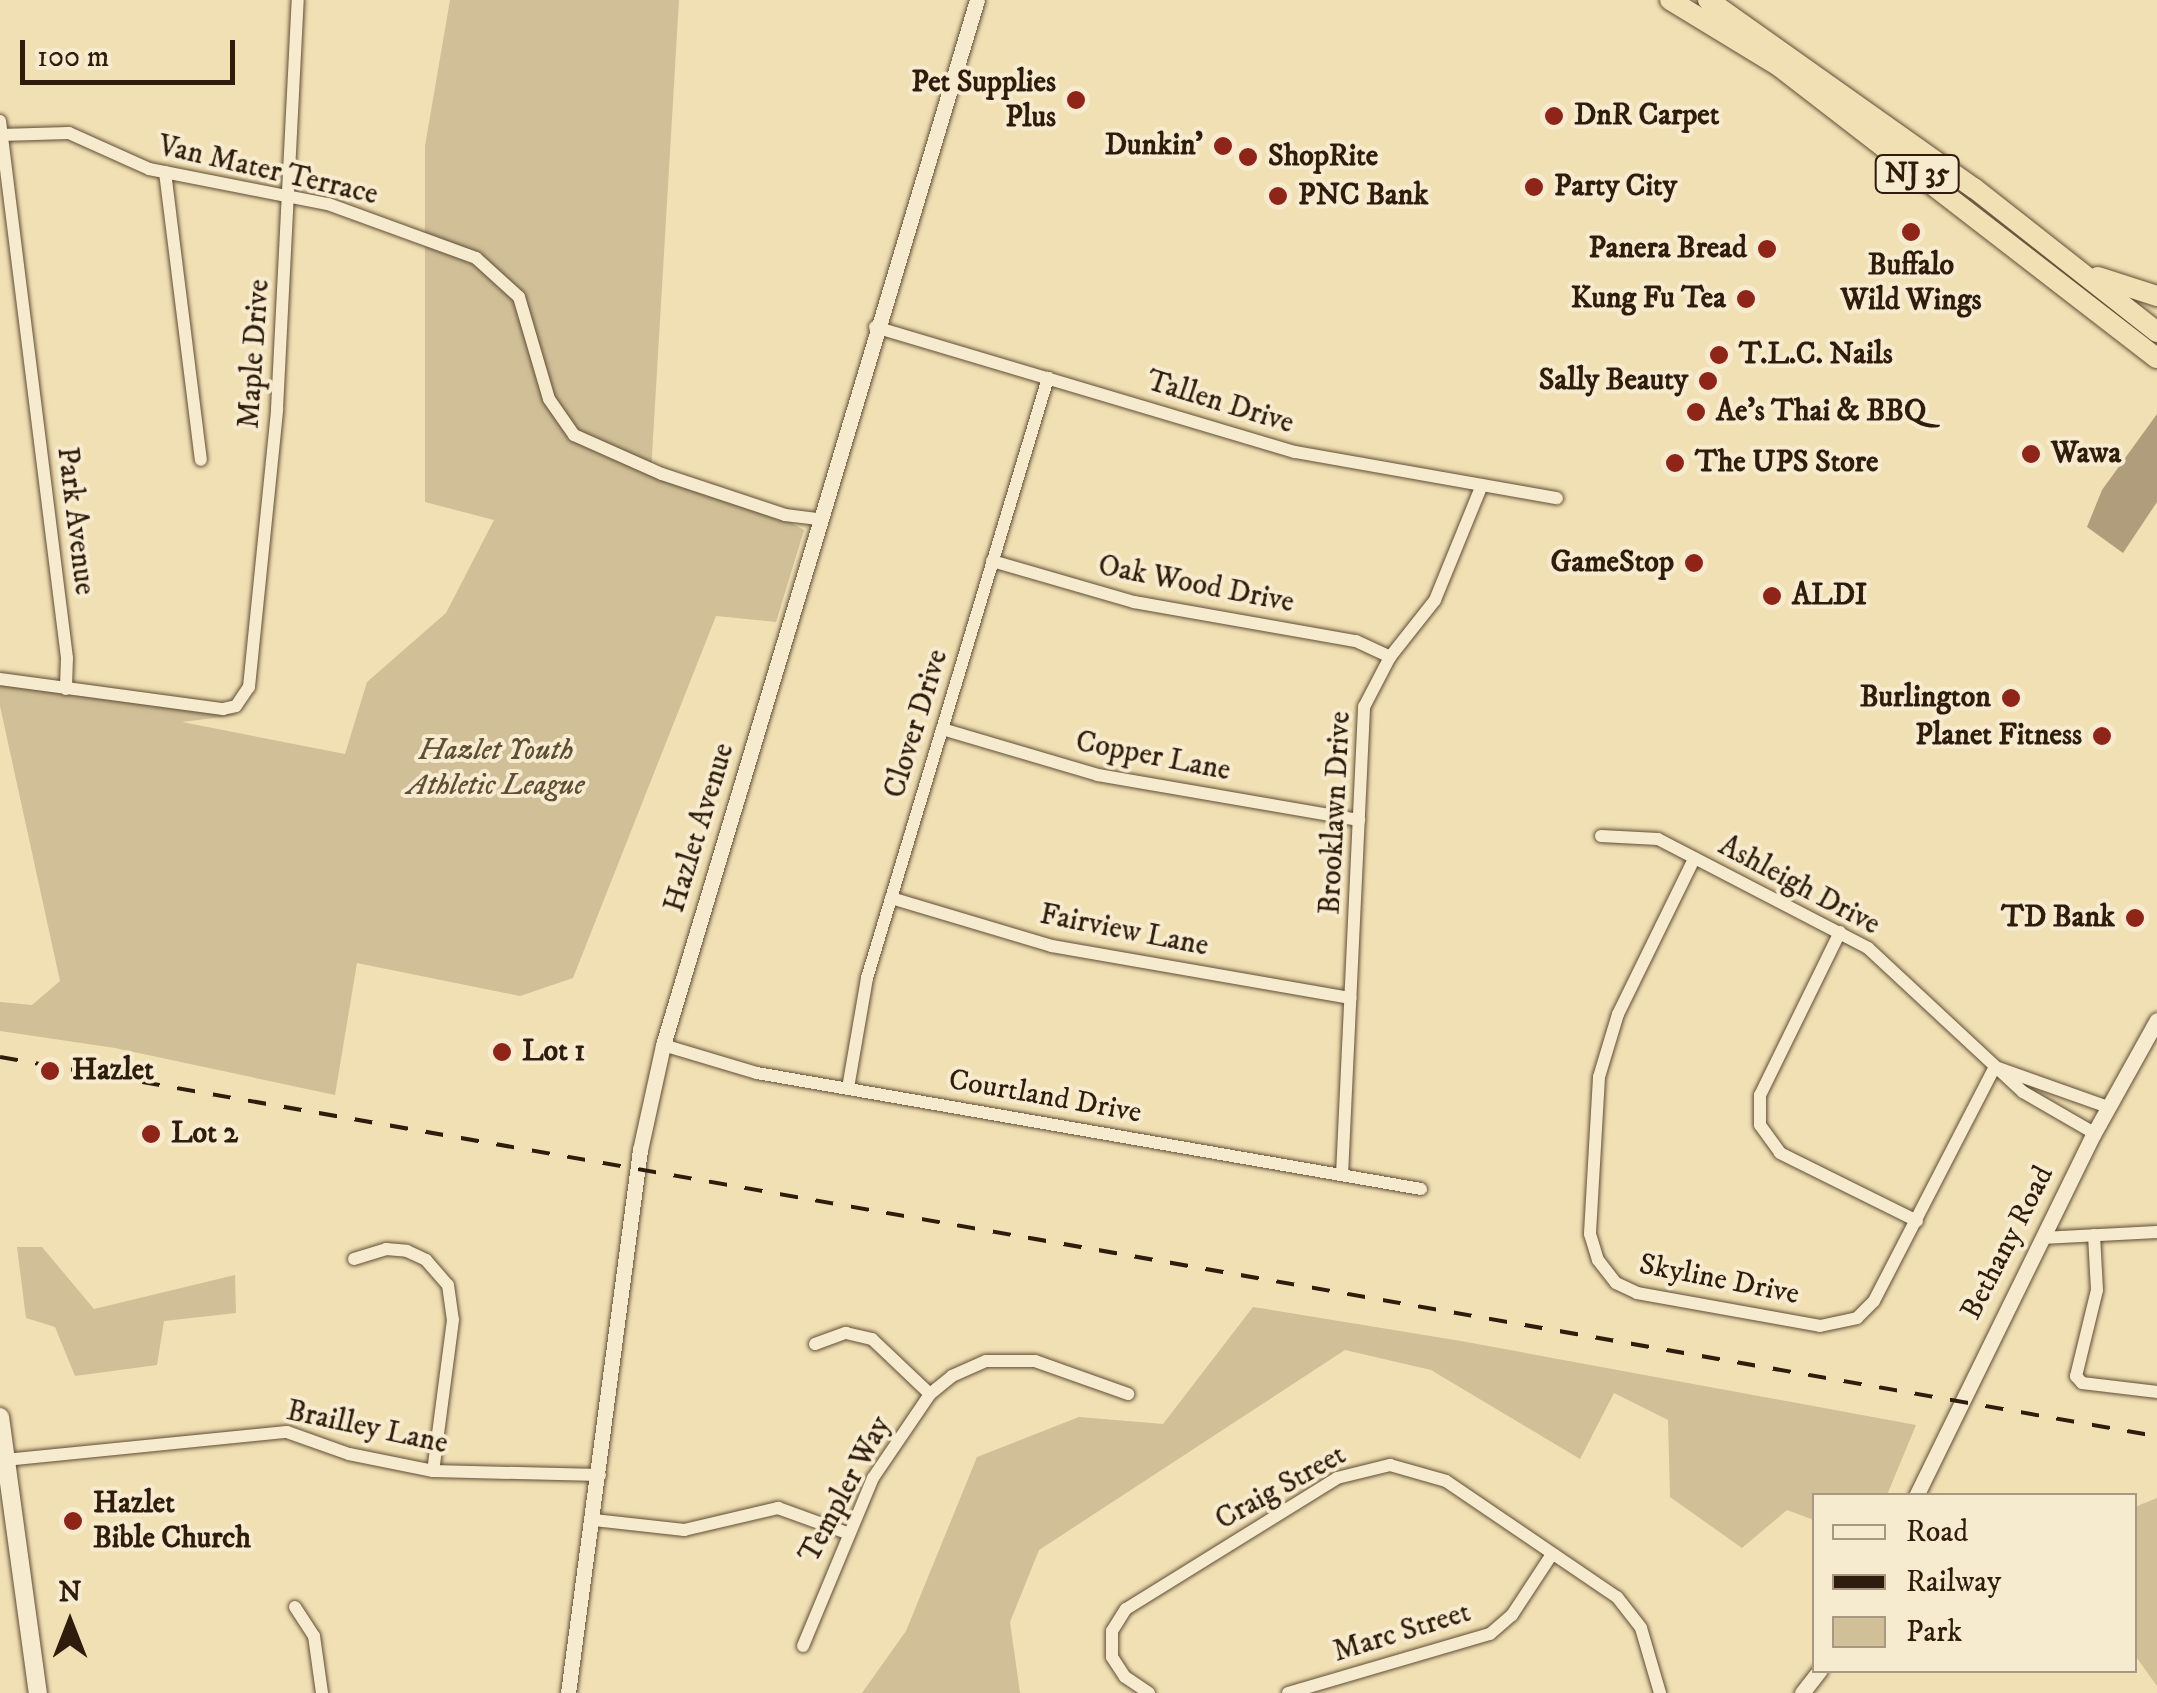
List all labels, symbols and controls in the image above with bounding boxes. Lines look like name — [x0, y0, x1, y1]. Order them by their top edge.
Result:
scale bar — [25, 20, 240, 82]
text: 100 m — [37, 39, 109, 76]
place label: Pet Supplies Plus — [911, 65, 1056, 136]
marker: Pet Supplies Plus — [1065, 89, 1087, 111]
place label: DnR Carpet — [1574, 98, 1719, 134]
marker: DnR Carpet — [1543, 105, 1565, 127]
street label: Van Mater Terrace — [155, 128, 381, 214]
place label: Dunkin' — [1105, 128, 1203, 164]
marker: Dunkin' — [1212, 135, 1234, 157]
place label: ShopRite — [1268, 139, 1378, 175]
marker: ShopRite — [1237, 146, 1259, 168]
road number: NJ 35 — [1874, 151, 1960, 197]
place label: Party City — [1554, 169, 1677, 205]
marker: Party City — [1523, 176, 1545, 198]
place label: PNC Bank — [1298, 178, 1428, 214]
marker: PNC Bank — [1267, 185, 1289, 207]
marker: Buffalo Wild Wings — [1900, 221, 1922, 243]
place label: Panera Bread — [1588, 231, 1747, 267]
marker: Panera Bread — [1756, 238, 1778, 260]
place label: Buffalo Wild Wings — [1840, 248, 1982, 318]
street label: Maple Drive — [232, 278, 278, 430]
place label: Kung Fu Tea — [1571, 281, 1726, 317]
marker: Kung Fu Tea — [1735, 288, 1757, 310]
place label: T.L.C. Nails — [1739, 337, 1893, 373]
marker: T.L.C. Nails — [1708, 344, 1730, 366]
place label: Sally Beauty — [1539, 363, 1688, 399]
street label: Tallen Drive — [1142, 364, 1298, 442]
marker: Sally Beauty — [1697, 370, 1719, 392]
place label: Ae's Thai & BBQ — [1716, 394, 1926, 430]
marker: Ae's Thai & BBQ — [1685, 401, 1707, 423]
place label: Wawa — [2051, 436, 2121, 472]
marker: Wawa — [2020, 443, 2042, 465]
street label: Park Avenue — [48, 445, 102, 597]
place label: The UPS Store — [1695, 445, 1878, 481]
marker: The UPS Store — [1664, 452, 1686, 474]
place label: GameStop — [1550, 545, 1674, 581]
street label: Oak Wood Drive — [1095, 548, 1297, 622]
marker: GameStop — [1683, 552, 1705, 574]
place label: ALDI — [1792, 578, 1867, 614]
marker: ALDI — [1761, 585, 1783, 607]
street label: Clover Drive — [877, 645, 957, 803]
place label: Burlington — [1860, 680, 1991, 716]
marker: Burlington — [2000, 687, 2022, 709]
street label: Brooklawn Drive — [1313, 710, 1359, 916]
place label: Planet Fitness — [1915, 718, 2082, 754]
street label: Copper Lane — [1072, 724, 1234, 790]
marker: Planet Fitness — [2091, 725, 2113, 747]
park label: Hazlet Youth Athletic League — [407, 733, 585, 804]
street label: Hazlet Avenue — [657, 739, 743, 917]
street label: Ashleigh Drive — [1712, 828, 1886, 944]
street label: Fairview Lane — [1037, 897, 1211, 965]
place label: TD Bank — [2001, 900, 2115, 936]
marker: TD Bank — [2124, 907, 2146, 929]
place label: Lot 1 — [522, 1034, 585, 1070]
marker: Lot 1 — [491, 1041, 513, 1063]
place label: Hazlet — [72, 1053, 154, 1089]
marker: Hazlet — [37, 1058, 63, 1084]
street label: Courtland Drive — [946, 1062, 1144, 1132]
place label: Lot 2 — [171, 1116, 238, 1152]
marker: Lot 2 — [140, 1123, 162, 1145]
street label: Bethany Road — [1954, 1160, 2062, 1326]
street label: Skyline Drive — [1636, 1247, 1802, 1313]
street label: Brailley Lane — [283, 1393, 451, 1463]
street label: Templer Way — [792, 1410, 900, 1570]
street label: Craig Street — [1210, 1437, 1352, 1539]
place label: Hazlet Bible Church — [93, 1486, 251, 1556]
legend — [1812, 1493, 2137, 1673]
marker: Hazlet Bible Church — [62, 1510, 84, 1532]
text: Road — [1906, 1514, 1968, 1551]
text: Railway — [1906, 1564, 2001, 1601]
north arrow — [20, 1573, 120, 1673]
text: N — [59, 1575, 81, 1610]
street label: Marc Street — [1329, 1595, 1475, 1671]
text: Park — [1906, 1614, 1962, 1651]

